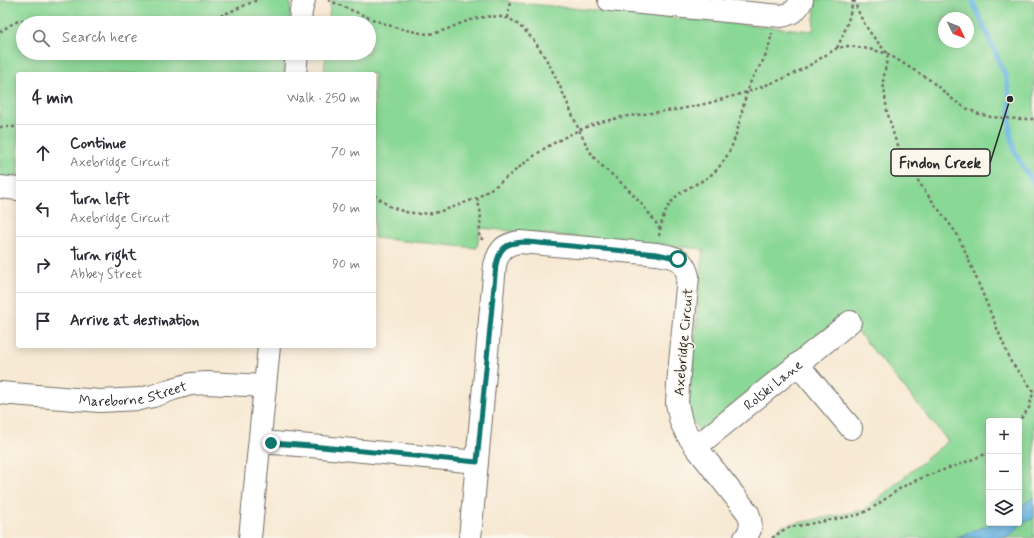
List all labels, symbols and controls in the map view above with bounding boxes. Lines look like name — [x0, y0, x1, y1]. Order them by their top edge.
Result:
north arrow — [938, 12, 974, 48]
search box — [16, 16, 376, 60]
icon: search — [30, 27, 52, 49]
text: Search here — [62, 28, 138, 48]
text: 4 min — [32, 87, 73, 109]
text: Walk · 250 m — [287, 90, 360, 107]
text: Continue — [70, 134, 126, 154]
icon: ahead — [32, 142, 54, 164]
text: 70 m — [331, 144, 360, 161]
callout: Findon Creek — [891, 149, 990, 176]
text: Axebridge Circuit — [70, 154, 170, 171]
text: Findon Creek — [899, 154, 981, 174]
text: Turn left — [70, 190, 130, 210]
icon: left — [32, 198, 54, 220]
text: 90 m — [332, 200, 360, 217]
text: Axebridge Circuit — [70, 210, 170, 227]
text: Turn right — [70, 246, 137, 266]
route start — [669, 250, 687, 268]
icon: right — [32, 254, 54, 276]
text: 90 m — [332, 256, 360, 273]
text: Abbey Street — [70, 266, 142, 283]
street label: Axebridge Circuit — [670, 287, 700, 397]
icon: arrive — [32, 310, 54, 332]
text: Arrive at destination — [70, 311, 199, 331]
street label: Rolski Lane — [740, 356, 807, 415]
street label: Mareborne Street — [78, 377, 189, 411]
map controls — [986, 418, 1022, 526]
button: + — [986, 418, 1022, 454]
route end — [262, 434, 280, 452]
button: − — [986, 454, 1022, 490]
button: layers — [986, 490, 1022, 526]

